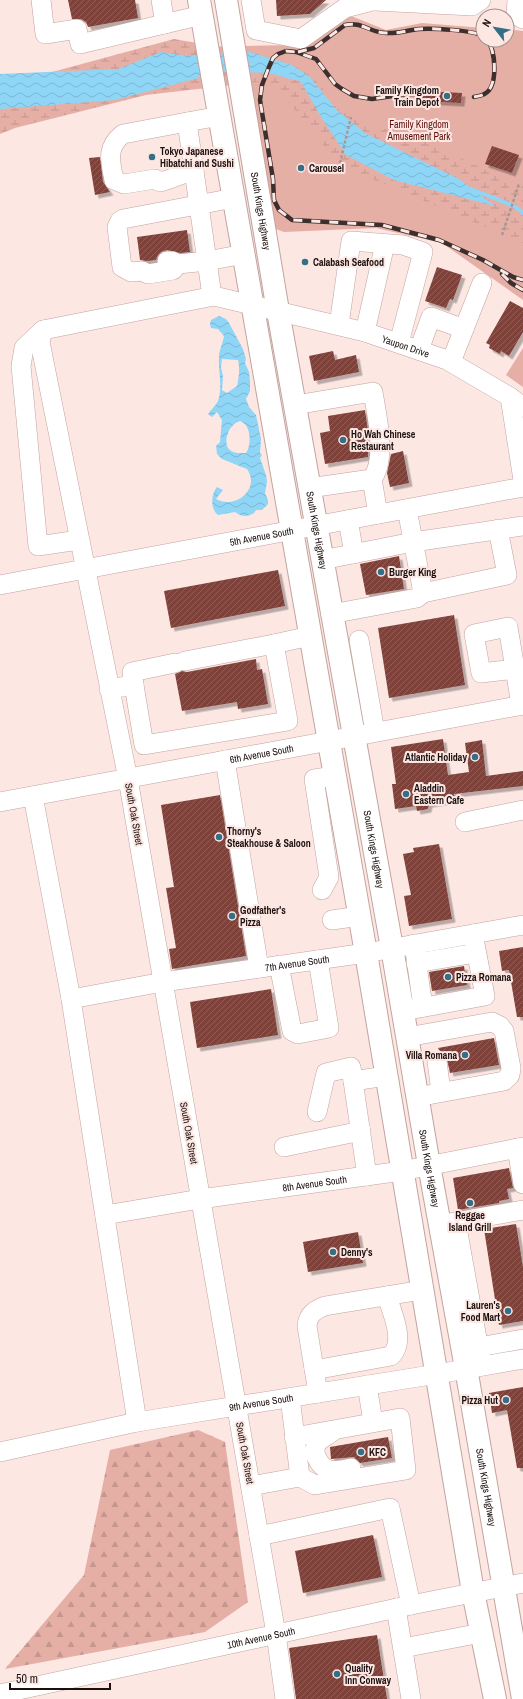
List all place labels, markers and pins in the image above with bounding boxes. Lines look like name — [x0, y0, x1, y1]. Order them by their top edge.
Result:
place label: Family Kingdom Train Depot — [376, 84, 439, 109]
marker: Family Kingdom Train Depot — [442, 91, 452, 101]
place label: Tokyo Japanese Hibatchi and Sushi — [160, 145, 234, 170]
marker: Tokyo Japanese Hibatchi and Sushi — [147, 152, 157, 162]
place label: Carousel — [309, 162, 344, 175]
marker: Carousel — [296, 163, 306, 173]
place label: Calabash Seafood — [313, 256, 384, 269]
marker: Calabash Seafood — [300, 257, 310, 267]
place label: Ho Wah Chinese Restaurant — [351, 428, 416, 453]
marker: Ho Wah Chinese Restaurant — [338, 435, 348, 445]
place label: Burger King — [389, 566, 436, 579]
marker: Burger King — [376, 567, 386, 577]
place label: Atlantic Holiday — [405, 751, 467, 764]
marker: Atlantic Holiday — [470, 752, 480, 762]
place label: Aladdin Eastern Cafe — [414, 782, 465, 807]
marker: Aladdin Eastern Cafe — [401, 789, 411, 799]
place label: Thorny's Steakhouse & Saloon — [227, 825, 311, 850]
marker: Thorny's Steakhouse & Saloon — [214, 832, 224, 842]
place label: Godfather's Pizza — [240, 904, 286, 929]
marker: Godfather's Pizza — [227, 911, 237, 921]
place label: Pizza Romana — [456, 971, 512, 984]
marker: Pizza Romana — [443, 972, 453, 982]
place label: Villa Romana — [406, 1049, 457, 1062]
marker: Villa Romana — [460, 1050, 470, 1060]
marker: Reggae Island Grill — [465, 1198, 475, 1208]
place label: Reggae Island Grill — [449, 1209, 491, 1234]
place label: Denny's — [341, 1246, 373, 1259]
marker: Denny's — [328, 1247, 338, 1257]
place label: Lauren's Food Mart — [461, 1299, 500, 1324]
marker: Lauren's Food Mart — [503, 1306, 513, 1316]
place label: Pizza Hut — [462, 1394, 498, 1407]
marker: Pizza Hut — [501, 1395, 511, 1405]
place label: KFC — [369, 1446, 386, 1459]
marker: KFC — [356, 1447, 366, 1457]
place label: Quality Inn Conway — [345, 1662, 391, 1687]
marker: Quality Inn Conway — [332, 1669, 342, 1679]

